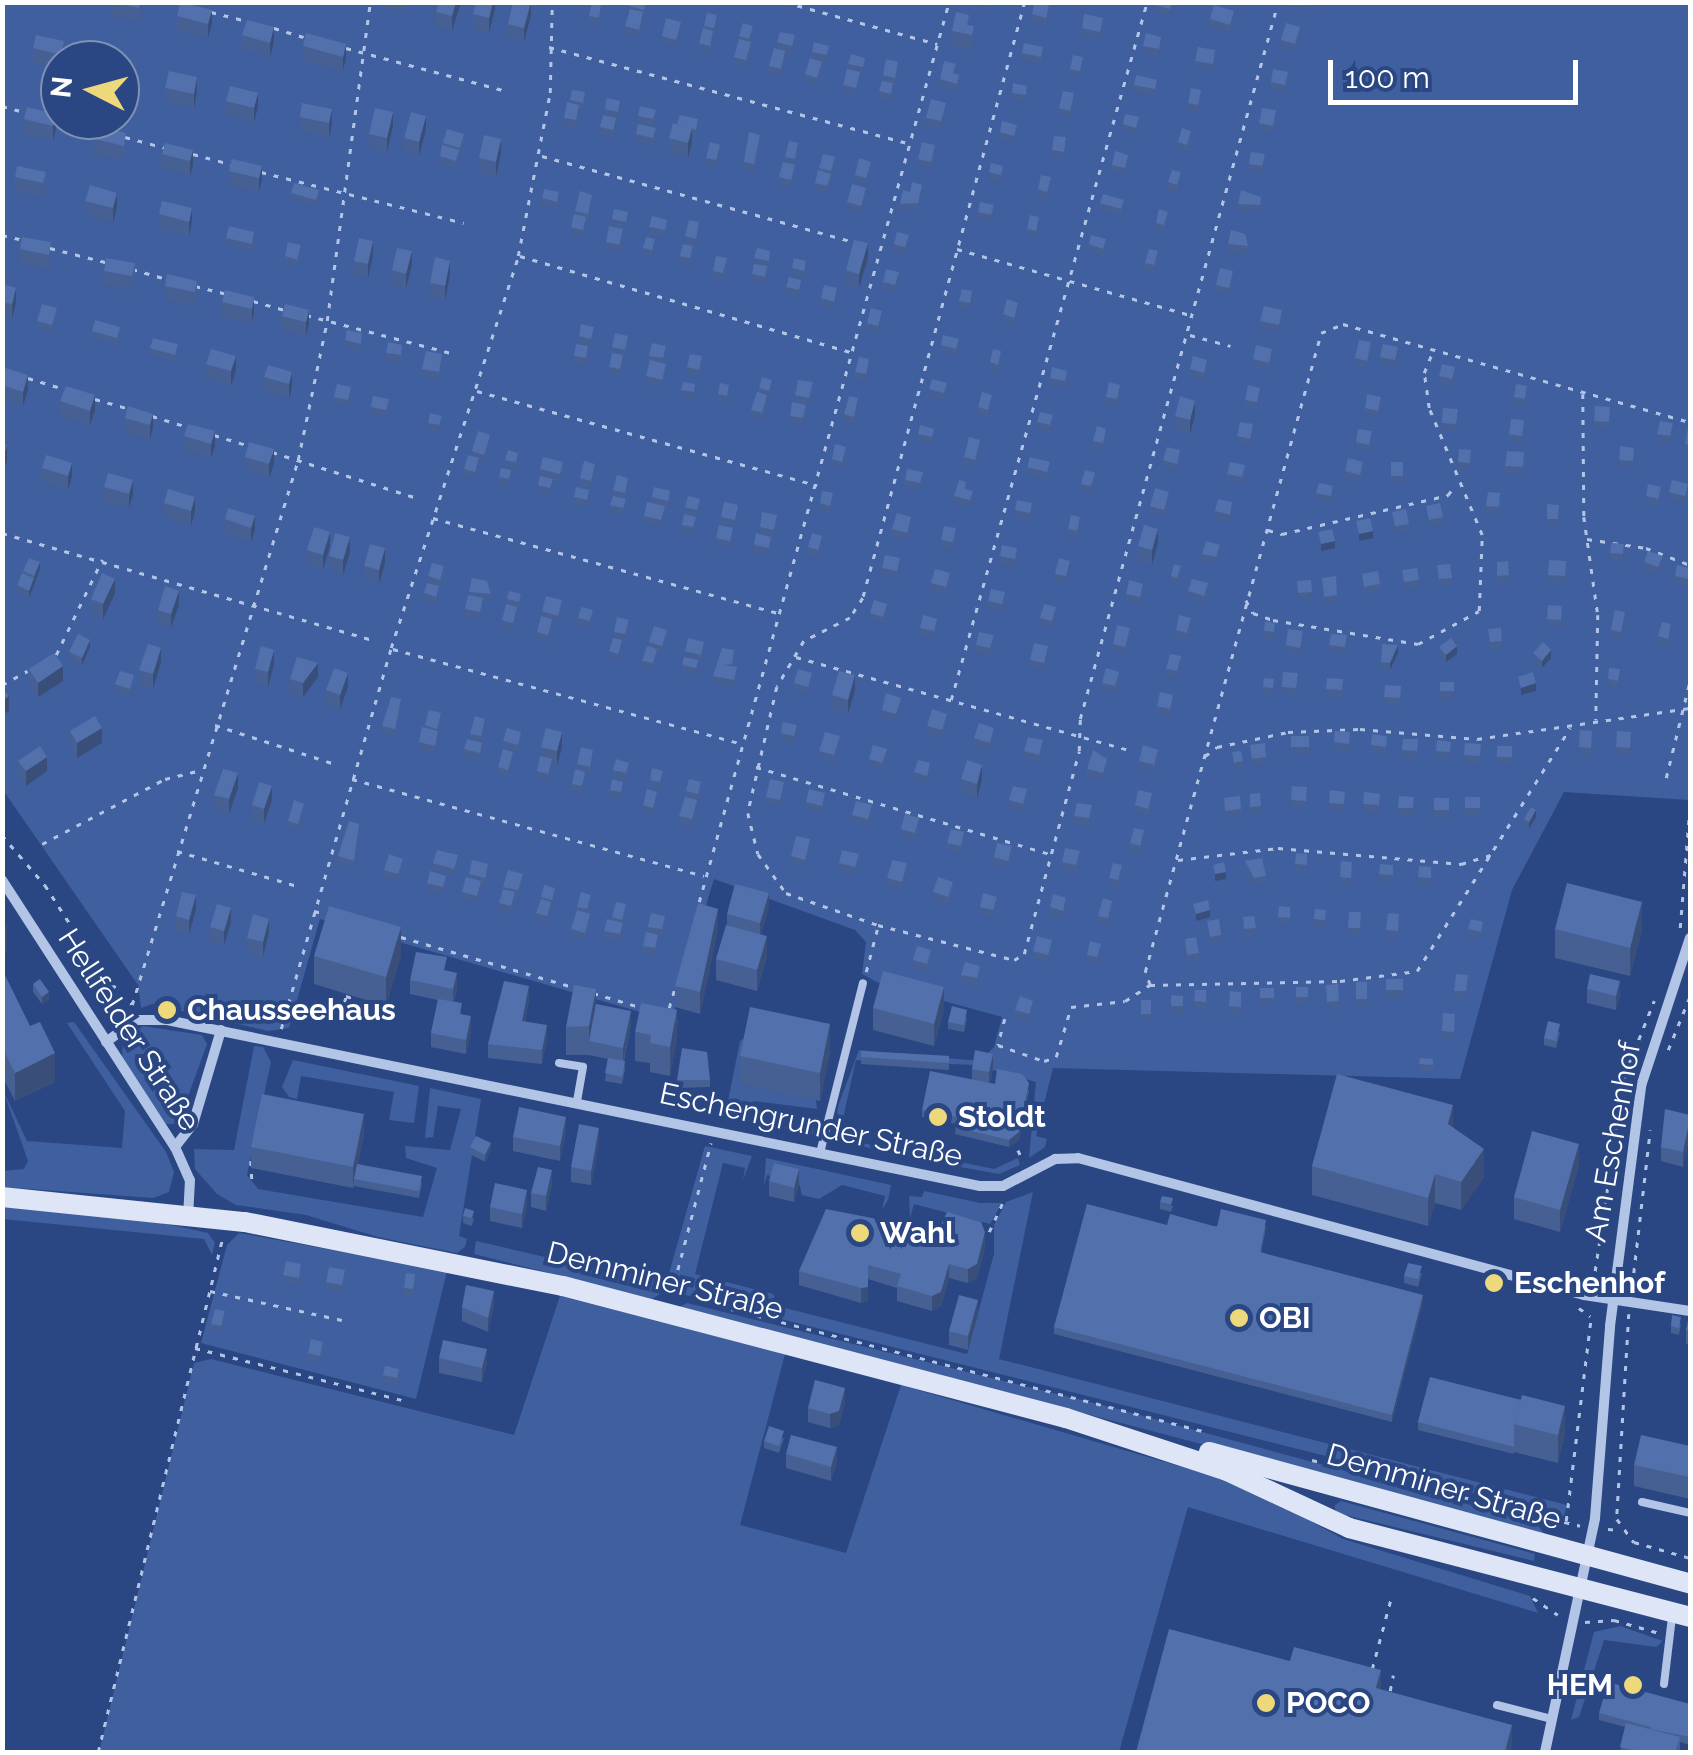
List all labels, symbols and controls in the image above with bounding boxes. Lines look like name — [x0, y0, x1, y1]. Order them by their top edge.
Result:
north arrow — [40, 40, 140, 140]
scale bar — [1333, 40, 1583, 102]
text: 100 m — [1345, 60, 1430, 95]
text: N — [44, 75, 79, 99]
street label: Hellfelder Straße — [50, 922, 208, 1138]
place label: Chausseehaus — [187, 992, 396, 1028]
marker: Chausseehaus — [156, 999, 178, 1021]
street label: Am Eschenhof — [1578, 1039, 1648, 1245]
street label: Eschengrunder Straße — [656, 1075, 966, 1175]
place label: Stoldt — [958, 1099, 1046, 1135]
marker: Stoldt — [927, 1106, 949, 1128]
place label: Wahl — [880, 1215, 955, 1251]
marker: Wahl — [849, 1222, 871, 1244]
street label: Demminer Straße — [543, 1234, 787, 1328]
place label: Eschenhof — [1514, 1265, 1665, 1301]
marker: Eschenhof — [1483, 1272, 1505, 1294]
place label: OBI — [1259, 1300, 1311, 1336]
marker: OBI — [1228, 1307, 1250, 1329]
street label: Demminer Straße — [1322, 1436, 1566, 1538]
place label: HEM — [1547, 1667, 1613, 1703]
marker: HEM — [1622, 1674, 1644, 1696]
place label: POCO — [1286, 1685, 1370, 1721]
marker: POCO — [1255, 1692, 1277, 1714]

